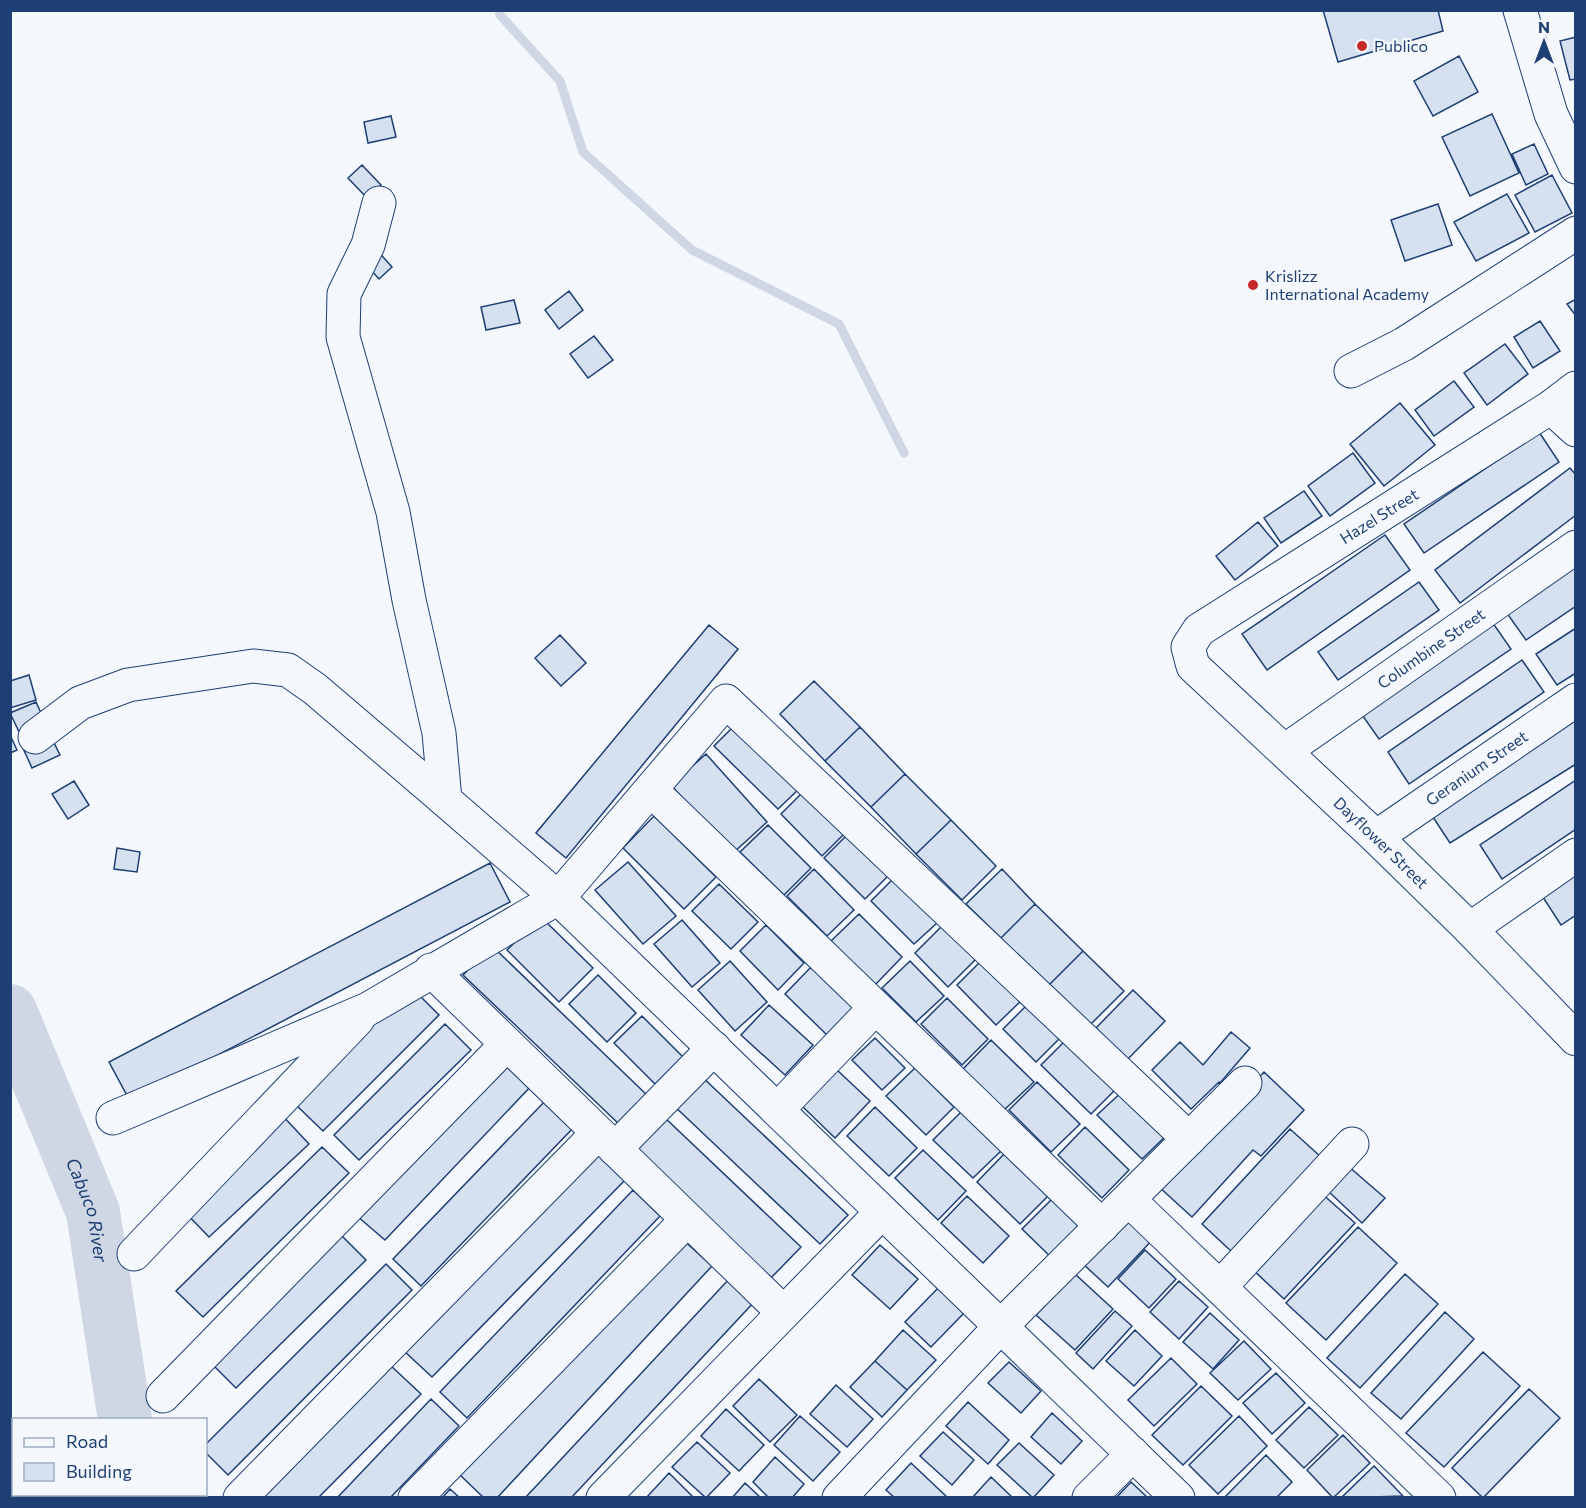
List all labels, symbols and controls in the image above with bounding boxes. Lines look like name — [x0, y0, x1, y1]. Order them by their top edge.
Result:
north arrow — [1514, 12, 1574, 72]
text: N — [1538, 17, 1550, 36]
place label: Publico — [1374, 36, 1428, 55]
marker: Publico — [1355, 39, 1369, 53]
place label: Krislizz International Academy — [1265, 266, 1429, 303]
marker: Krislizz International Academy — [1246, 278, 1260, 292]
street label: Hazel Street — [1336, 484, 1422, 547]
street label: Columbine Street — [1373, 604, 1489, 692]
street label: Geranium Street — [1422, 726, 1531, 809]
street label: Dayflower Street — [1330, 793, 1433, 892]
water label: Cabuco River — [62, 1154, 113, 1264]
legend — [12, 1418, 207, 1496]
text: Road — [66, 1430, 108, 1452]
text: Building — [66, 1460, 132, 1482]

